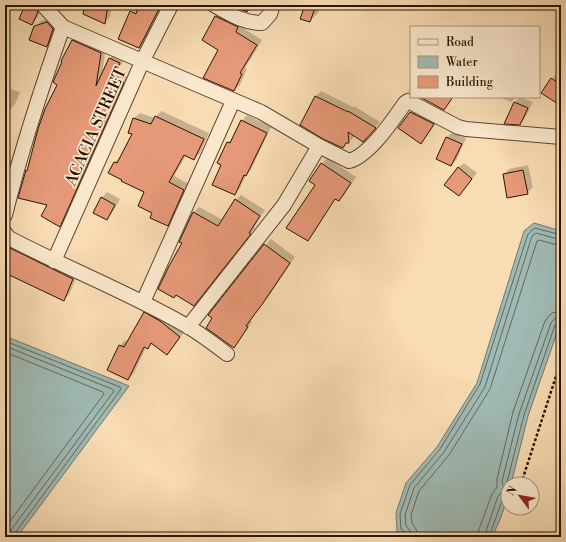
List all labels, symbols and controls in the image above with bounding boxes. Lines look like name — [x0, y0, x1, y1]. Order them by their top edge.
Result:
legend — [410, 26, 540, 98]
text: Road — [446, 35, 474, 50]
text: Water — [445, 55, 478, 70]
street label: ACACIA STREET — [60, 64, 131, 190]
text: Building — [445, 75, 494, 90]
north arrow — [500, 476, 540, 516]
text: N — [504, 484, 521, 499]

